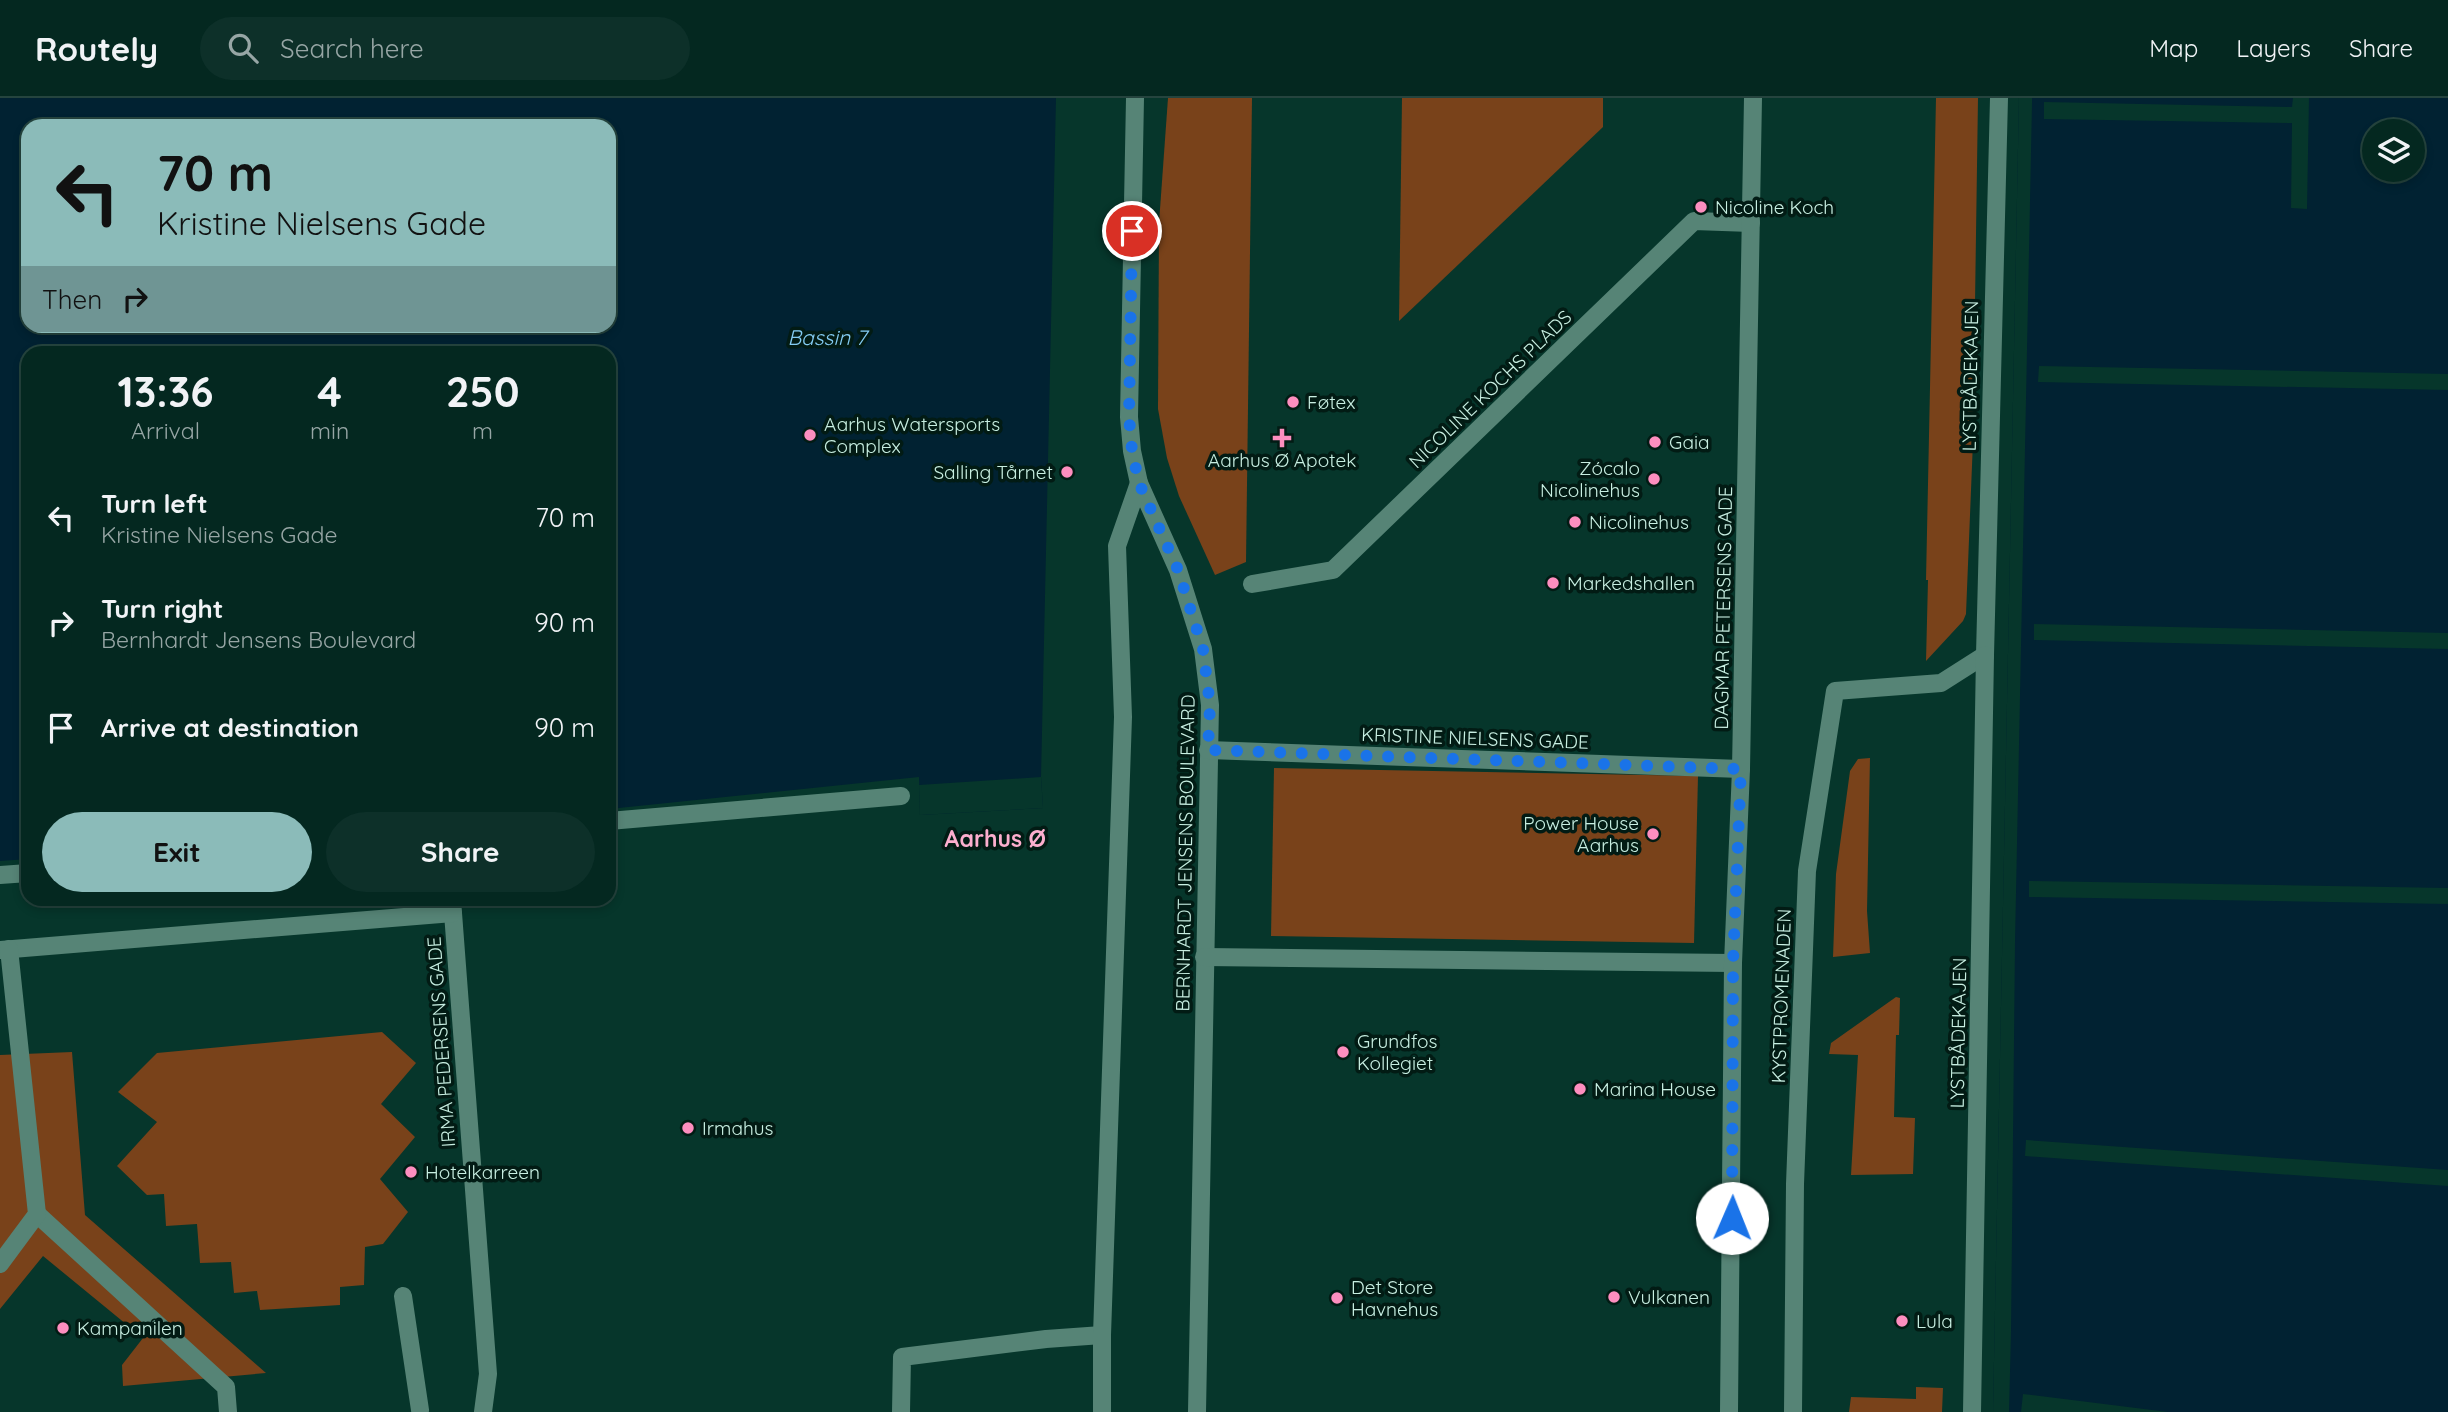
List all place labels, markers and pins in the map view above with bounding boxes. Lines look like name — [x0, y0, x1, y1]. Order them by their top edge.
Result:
place label: Nicoline Koch — [1715, 195, 1834, 219]
marker: Nicoline Koch — [1693, 199, 1709, 215]
pin — [1102, 201, 1162, 261]
place label: Føtex — [1307, 390, 1355, 414]
marker: Føtex — [1285, 394, 1301, 410]
place label: Aarhus Watersports Complex — [824, 412, 1000, 458]
marker: Aarhus Watersports Complex — [802, 427, 818, 443]
marker: Aarhus Ø Apotek — [1274, 430, 1290, 446]
place label: Gaia — [1669, 430, 1710, 454]
marker: Gaia — [1647, 434, 1663, 450]
place label: Aarhus Ø Apotek — [1208, 448, 1356, 472]
place label: Zócalo Nicolinehus — [1540, 456, 1640, 502]
place label: Salling Tårnet — [933, 460, 1053, 484]
marker: Salling Tårnet — [1059, 464, 1075, 480]
marker: Zócalo Nicolinehus — [1646, 471, 1662, 487]
place label: Nicolinehus — [1589, 510, 1689, 534]
marker: Nicolinehus — [1567, 514, 1583, 530]
place label: Markedshallen — [1567, 571, 1695, 595]
marker: Markedshallen — [1545, 575, 1561, 591]
place label: Power House Aarhus — [1523, 811, 1639, 857]
marker: Power House Aarhus — [1645, 826, 1661, 842]
place label: Grundfos Kollegiet — [1357, 1029, 1437, 1075]
marker: Grundfos Kollegiet — [1335, 1044, 1351, 1060]
place label: Marina House — [1594, 1077, 1716, 1101]
marker: Marina House — [1572, 1081, 1588, 1097]
place label: Irmahus — [702, 1116, 774, 1140]
marker: Irmahus — [680, 1120, 696, 1136]
place label: Hotelkarreen — [425, 1160, 540, 1184]
marker: Hotelkarreen — [403, 1164, 419, 1180]
place label: Det Store Havnehus — [1351, 1275, 1438, 1321]
place label: Vulkanen — [1628, 1285, 1710, 1309]
marker: Vulkanen — [1606, 1289, 1622, 1305]
marker: Det Store Havnehus — [1329, 1290, 1345, 1306]
place label: Lula — [1916, 1309, 1953, 1333]
marker: Lula — [1894, 1313, 1910, 1329]
place label: Kampanilen — [77, 1316, 183, 1340]
marker: Kampanilen — [55, 1320, 71, 1336]

